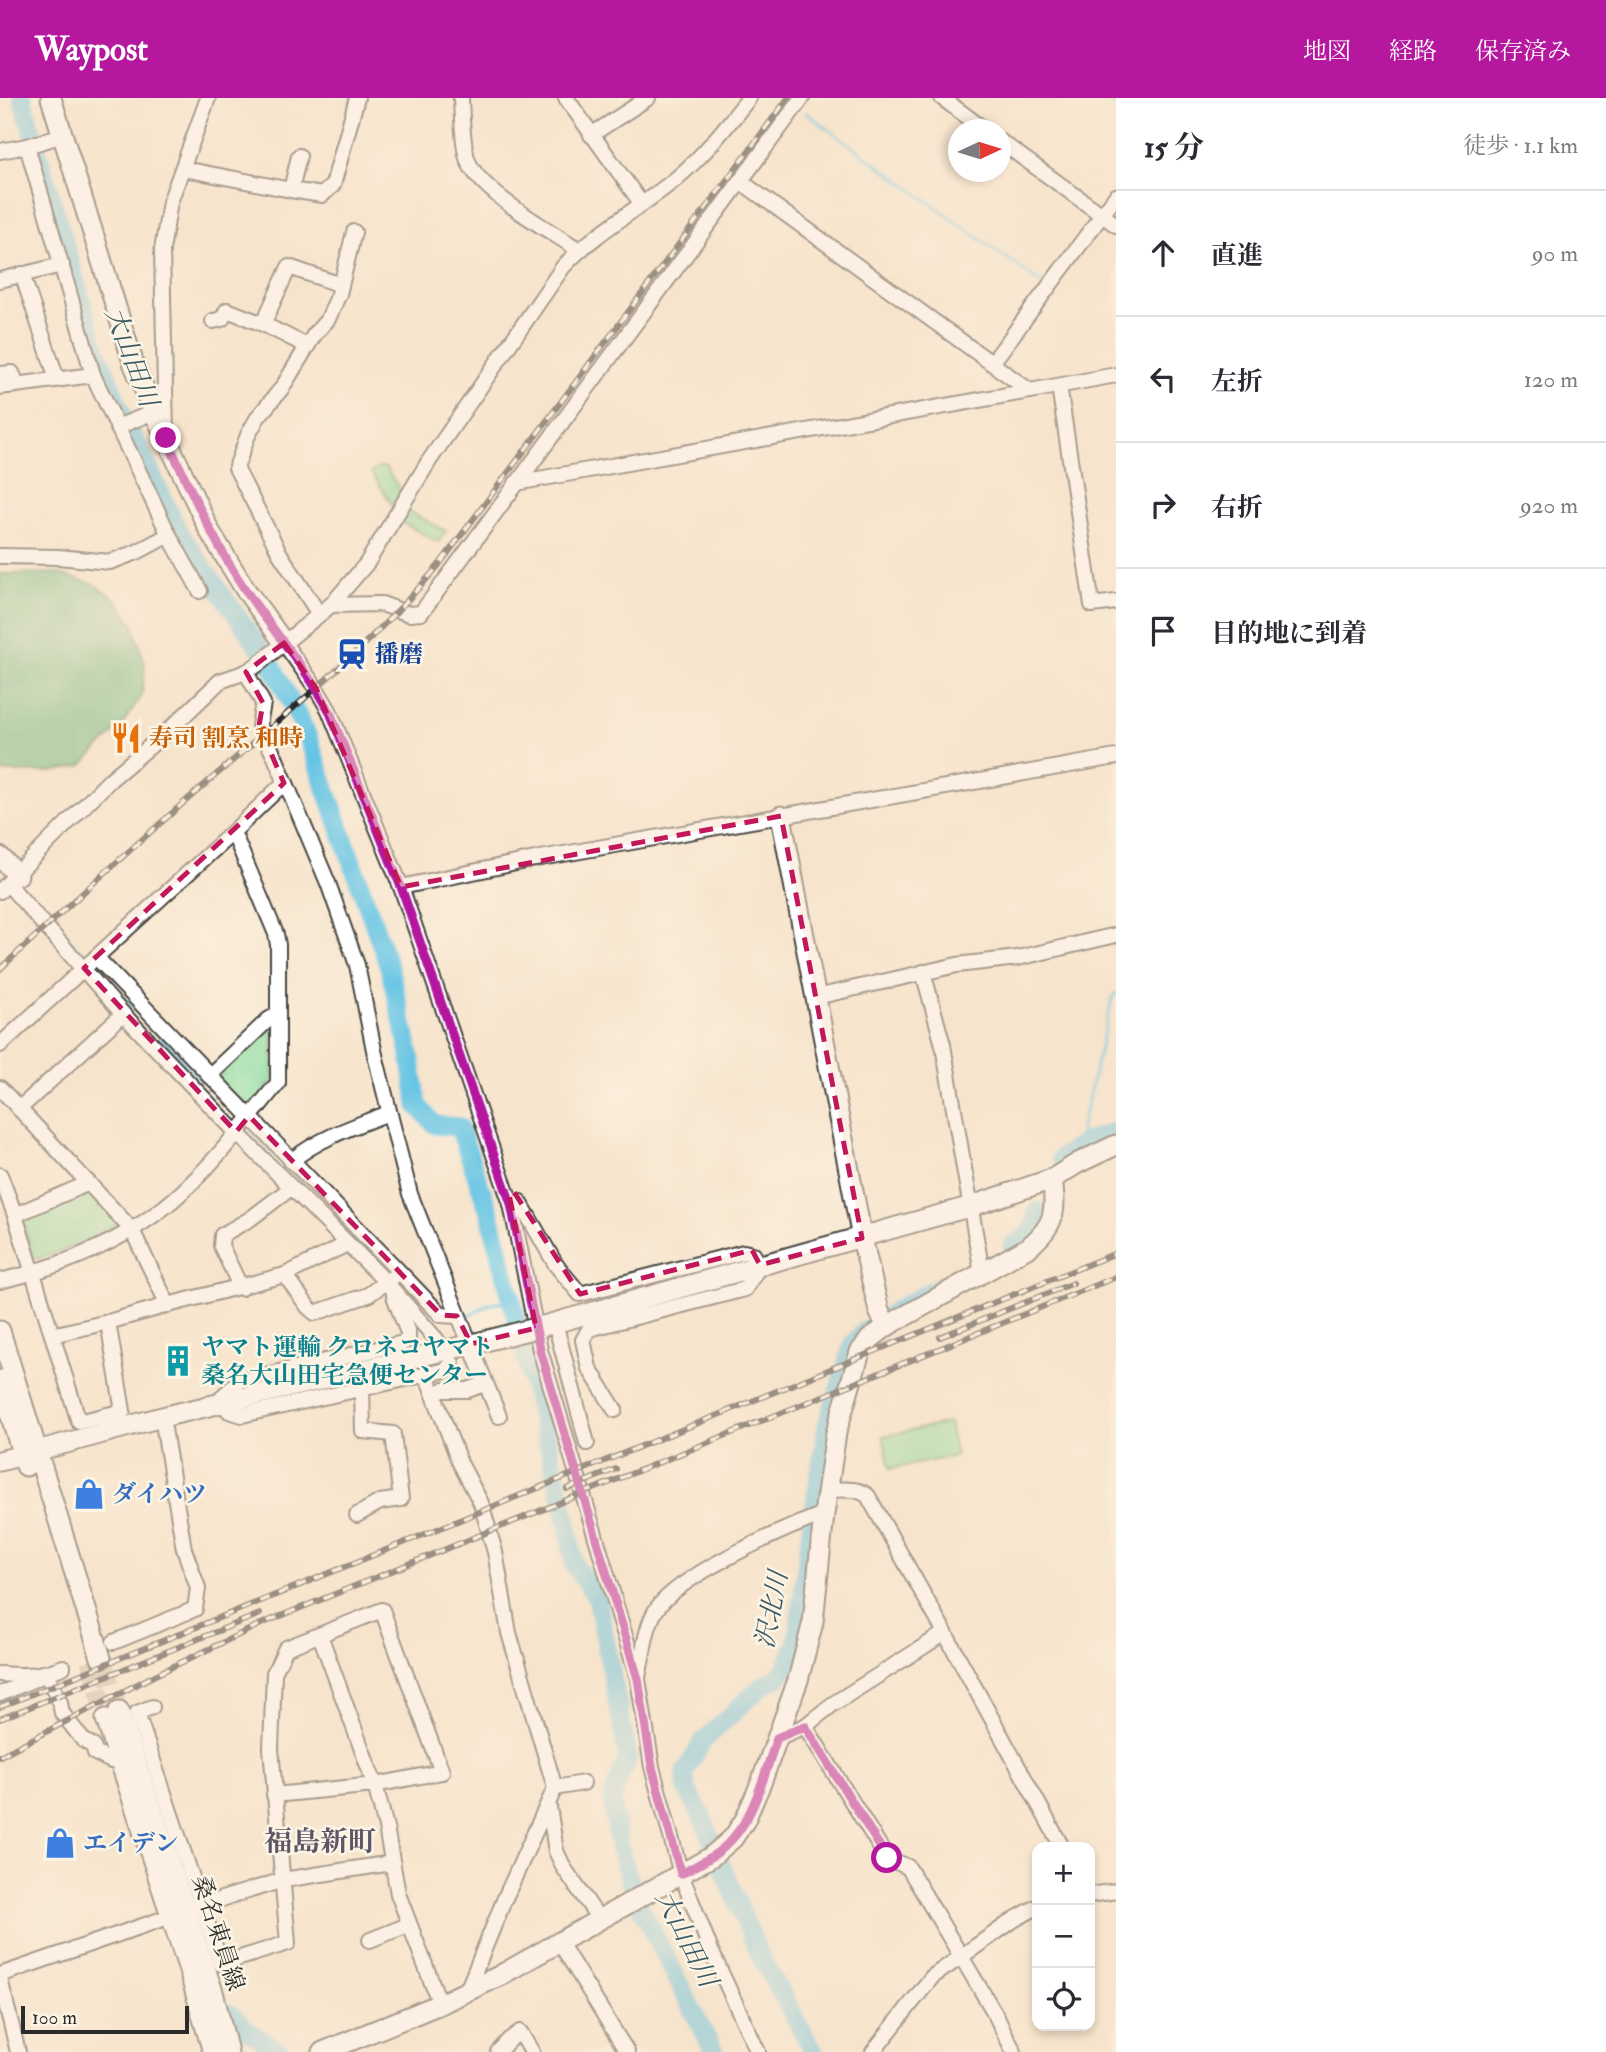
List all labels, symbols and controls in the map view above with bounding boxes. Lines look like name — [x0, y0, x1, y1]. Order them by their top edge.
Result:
text: Waypost — [35, 29, 148, 70]
text: 地図 — [1303, 36, 1351, 67]
text: 経路 — [1389, 36, 1437, 67]
text: 保存済み — [1475, 36, 1571, 67]
north arrow — [948, 119, 1011, 182]
text: 15 分 — [1144, 129, 1204, 166]
text: 徒歩 · 1.1 km — [1463, 131, 1578, 160]
icon: ahead — [1144, 234, 1182, 272]
text: 90 m — [1532, 239, 1578, 268]
text: 直進 — [1211, 240, 1263, 272]
water label: 大山田川 — [97, 303, 166, 414]
icon: left — [1144, 360, 1182, 398]
text: 120 m — [1524, 365, 1578, 394]
text: 左折 — [1211, 366, 1263, 398]
route end — [150, 422, 181, 453]
icon: right — [1144, 486, 1182, 524]
text: 920 m — [1520, 491, 1578, 520]
text: 右折 — [1211, 492, 1263, 524]
icon: arrive — [1144, 612, 1182, 650]
text: 目的地に到着 — [1211, 618, 1367, 650]
station icon: 播磨 — [335, 637, 369, 671]
place label: 播磨 — [375, 639, 423, 670]
restaurant icon: 寿司 割烹 和時 — [109, 721, 143, 755]
place label: 寿司 割烹 和時 — [149, 723, 303, 754]
place label: ヤマト運輸 クロネコヤマト 桑名大山田宅急便センター — [201, 1332, 494, 1391]
building icon: ヤマト運輸 クロネコヤマト 桑名大山田宅急便センター — [161, 1344, 195, 1378]
shop icon: ダイハツ — [72, 1477, 106, 1511]
place label: ダイハツ — [112, 1479, 207, 1510]
water label: 沢北川 — [749, 1566, 796, 1651]
district label: 福島新町 — [264, 1825, 376, 1860]
shop icon: エイデン — [43, 1826, 77, 1860]
place label: エイデン — [83, 1828, 179, 1859]
route start — [871, 1842, 902, 1873]
map controls — [1032, 1842, 1095, 2031]
button: + — [1032, 1842, 1095, 1905]
street label: 桑名東員線 — [185, 1871, 251, 1995]
water label: 大山田川 — [648, 1885, 725, 1995]
button: − — [1032, 1905, 1095, 1968]
button: locate — [1032, 1968, 1095, 2031]
scale bar — [21, 2003, 189, 2035]
text: 100 m — [32, 2006, 77, 2030]

